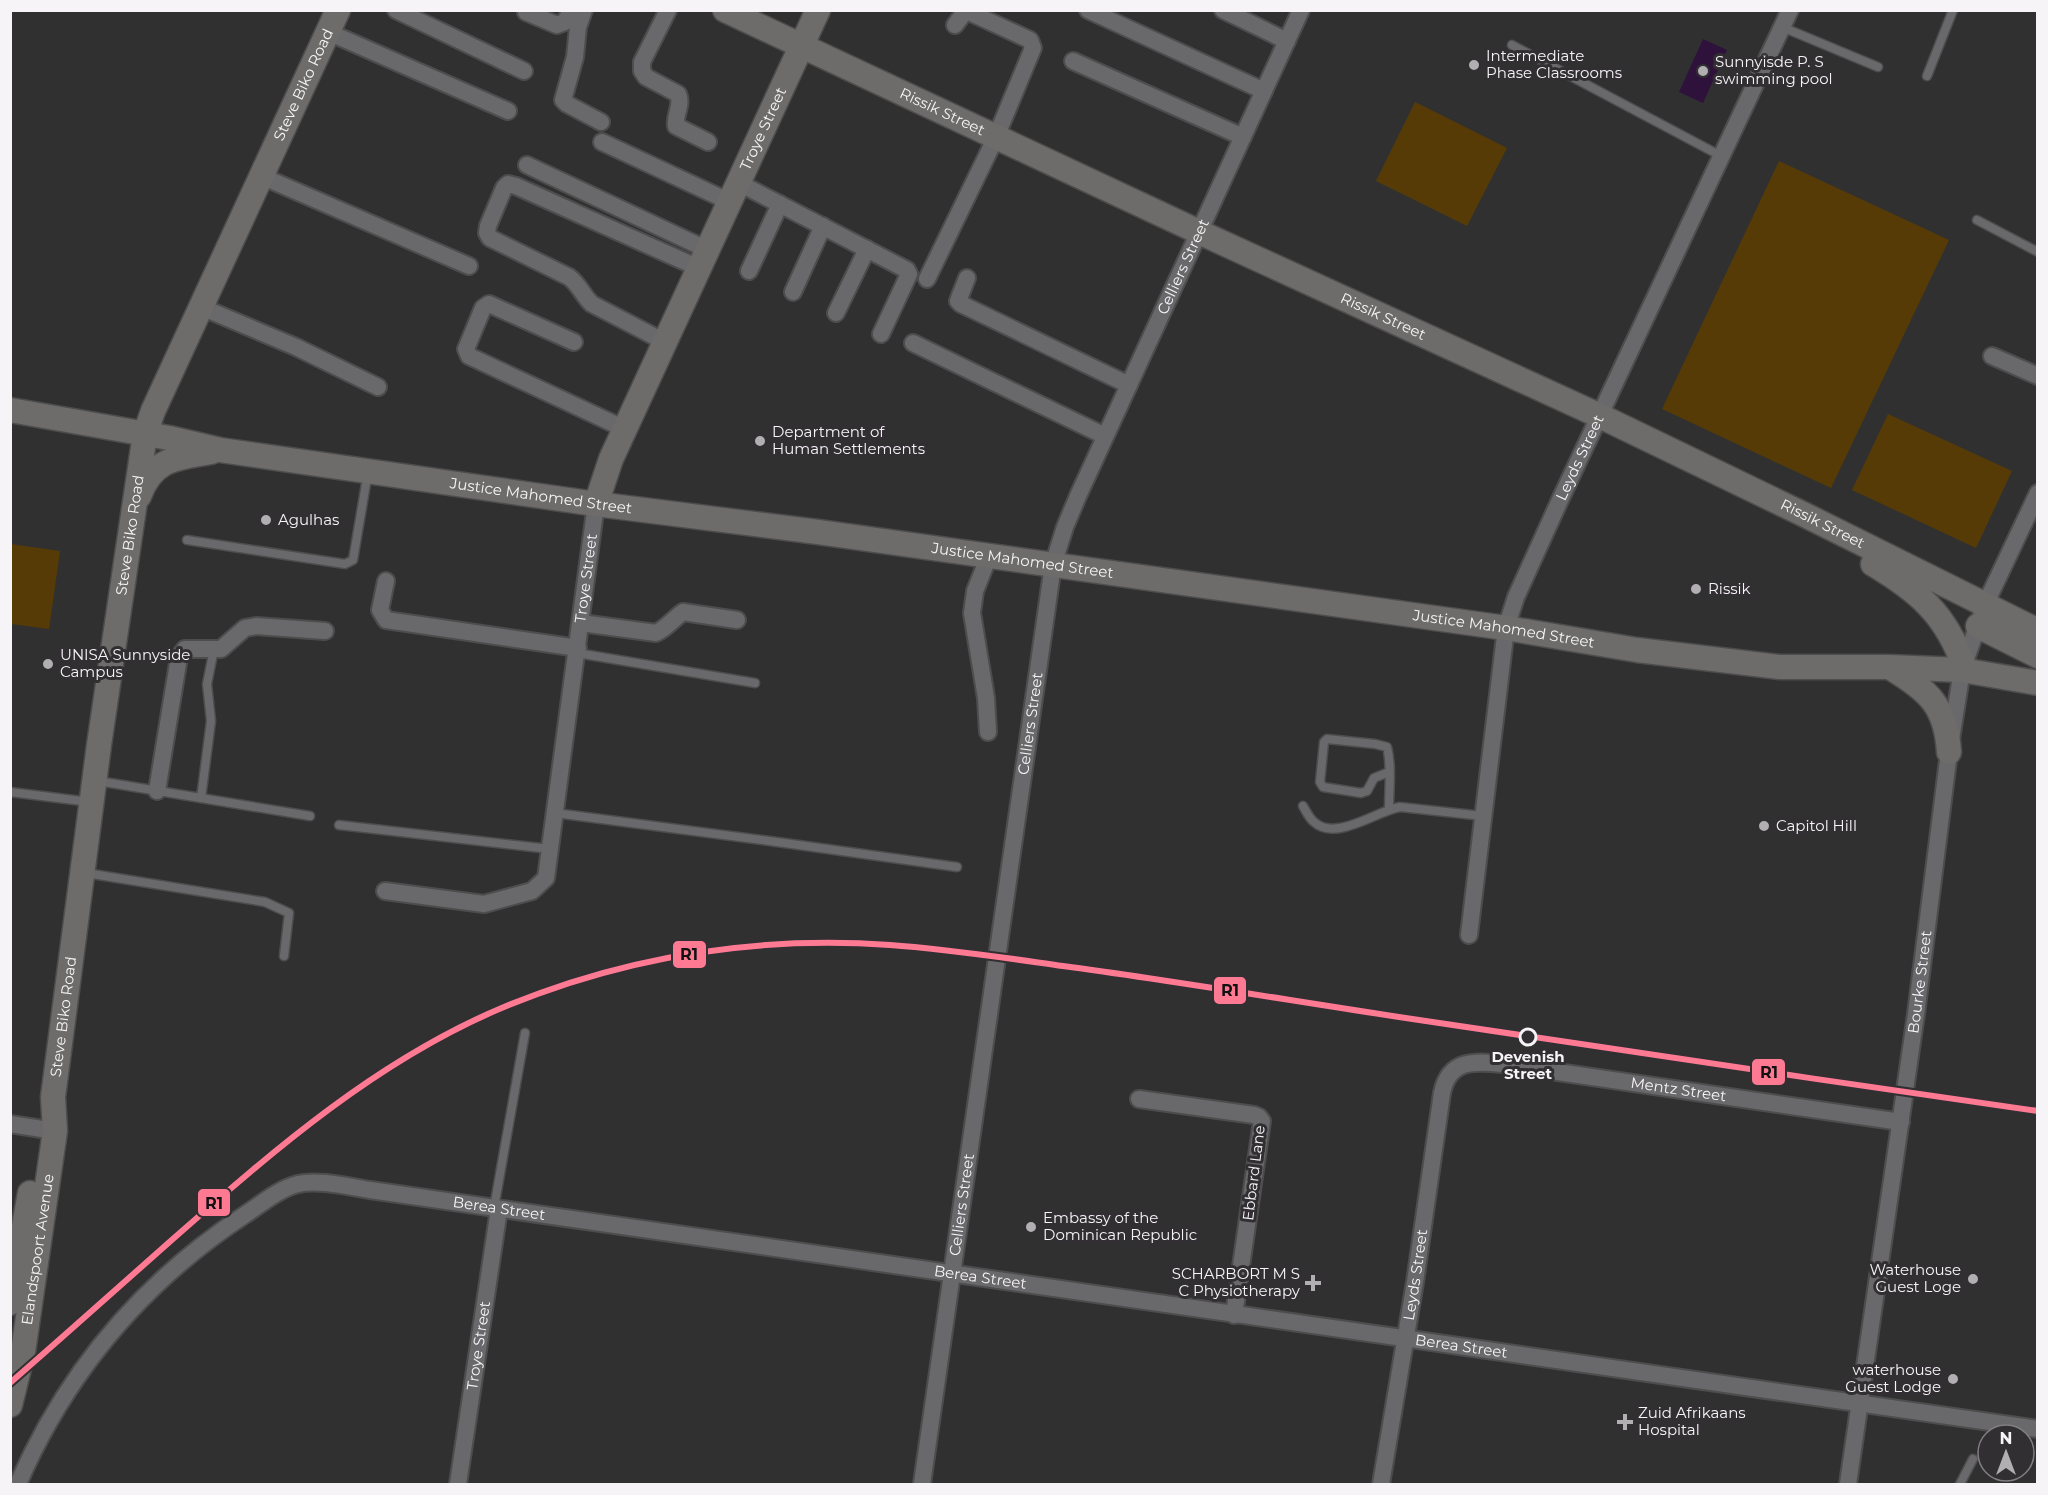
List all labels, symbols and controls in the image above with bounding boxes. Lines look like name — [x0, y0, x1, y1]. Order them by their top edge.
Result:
street label: Steve Biko Road — [269, 25, 337, 144]
place label: Intermediate Phase Classrooms — [1486, 46, 1622, 82]
place label: Sunnyisde P. S swimming pool — [1715, 52, 1833, 88]
marker: Intermediate Phase Classrooms — [1467, 58, 1481, 72]
marker: Sunnyisde P. S swimming pool — [1696, 64, 1710, 78]
street label: Rissik Street — [897, 83, 988, 139]
street label: Troye Street — [735, 84, 790, 173]
street label: Celliers Street — [1153, 216, 1213, 317]
street label: Rissik Street — [1338, 288, 1429, 344]
street label: Leyds Street — [1551, 412, 1608, 503]
place label: Department of Human Settlements — [772, 422, 925, 458]
marker: Department of Human Settlements — [753, 434, 767, 448]
street label: Justice Mahomed Street — [448, 473, 633, 517]
street label: Steve Biko Road — [111, 474, 148, 597]
street label: Rissik Street — [1777, 495, 1868, 552]
place label: Agulhas — [278, 510, 339, 529]
marker: Agulhas — [259, 513, 273, 527]
street label: Troye Street — [570, 533, 601, 624]
street label: Justice Mahomed Street — [929, 538, 1115, 582]
place label: Rissik — [1708, 579, 1751, 598]
marker: Rissik — [1689, 582, 1703, 596]
street label: Justice Mahomed Street — [1411, 605, 1596, 652]
place label: UNISA Sunnyside Campus — [60, 645, 190, 681]
marker: UNISA Sunnyside Campus — [41, 657, 55, 671]
street label: Celliers Street — [1013, 671, 1047, 776]
place label: Capitol Hill — [1776, 816, 1857, 835]
marker: Capitol Hill — [1757, 819, 1771, 833]
street label: Bourke Street — [1903, 929, 1935, 1035]
line badge: R1 — [672, 940, 707, 969]
text: R1 — [680, 945, 698, 964]
street label: Steve Biko Road — [46, 955, 80, 1078]
line badge: R1 — [1213, 976, 1247, 1005]
text: R1 — [1221, 981, 1239, 1000]
marker: Devenish Street — [1519, 1028, 1537, 1046]
place label: Devenish Street — [1491, 1047, 1565, 1083]
line badge: R1 — [1751, 1058, 1786, 1086]
text: R1 — [1760, 1063, 1778, 1082]
street label: Mentz Street — [1629, 1073, 1728, 1105]
street label: Ebbard Lane — [1238, 1124, 1269, 1222]
street label: Celliers Street — [945, 1152, 978, 1257]
street label: Elandspoort Avenue — [17, 1173, 58, 1326]
line badge: R1 — [197, 1188, 231, 1217]
street label: Berea Street — [452, 1192, 547, 1224]
text: R1 — [205, 1194, 223, 1213]
place label: Embassy of the Dominican Republic — [1043, 1208, 1197, 1244]
marker: Embassy of the Dominican Republic — [1024, 1220, 1038, 1234]
street label: Leyds Street — [1399, 1228, 1431, 1322]
place label: Waterhouse Guest Loge — [1870, 1260, 1961, 1296]
street label: Berea Street — [933, 1261, 1028, 1293]
place label: SCHARBORT M S C Physiotherapy — [1172, 1264, 1301, 1300]
marker: Waterhouse Guest Loge — [1966, 1272, 1980, 1286]
marker: SCHARBORT M S C Physiotherapy — [1304, 1274, 1322, 1292]
street label: Troye Street — [462, 1300, 494, 1391]
street label: Berea Street — [1414, 1330, 1509, 1362]
place label: waterhouse Guest Lodge — [1845, 1360, 1941, 1396]
marker: waterhouse Guest Lodge — [1946, 1372, 1960, 1386]
place label: Zuid Afrikaans Hospital — [1638, 1403, 1746, 1439]
marker: Zuid Afrikaans Hospital — [1616, 1413, 1634, 1431]
north arrow — [1976, 1423, 2036, 1483]
text: N — [2000, 1429, 2012, 1448]

